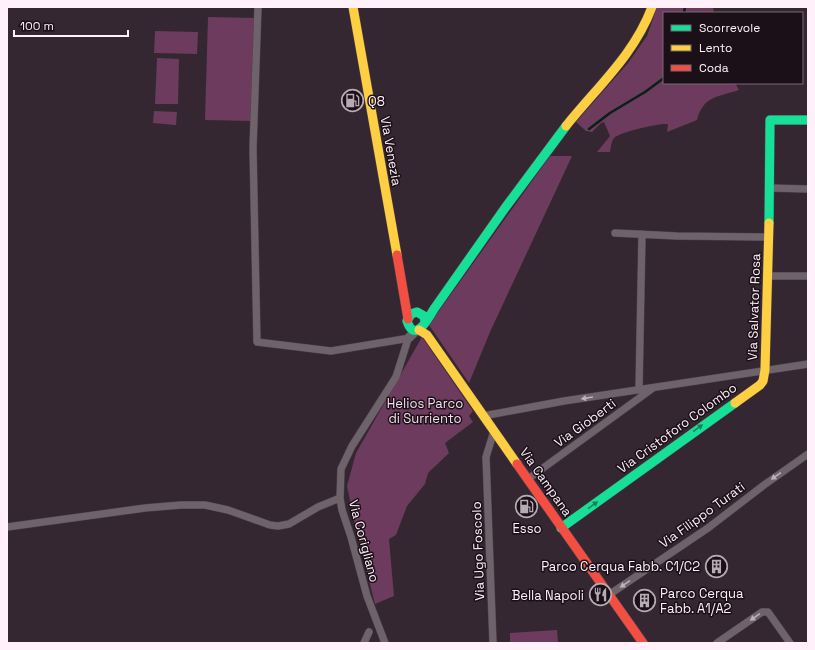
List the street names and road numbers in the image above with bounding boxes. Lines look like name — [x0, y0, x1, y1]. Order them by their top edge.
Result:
street label: Via Venezia — [377, 115, 406, 187]
street label: Via Salvator Rosa — [744, 253, 764, 361]
street label: Via Cristoforo Colombo — [614, 379, 740, 477]
street label: Via Gioberti — [551, 395, 619, 451]
street label: Via Campana — [516, 444, 576, 520]
street label: Via Filippo Turati — [656, 478, 748, 552]
street label: Via Corigliano — [345, 498, 383, 584]
street label: Via Ugo Foscolo — [468, 501, 488, 601]

